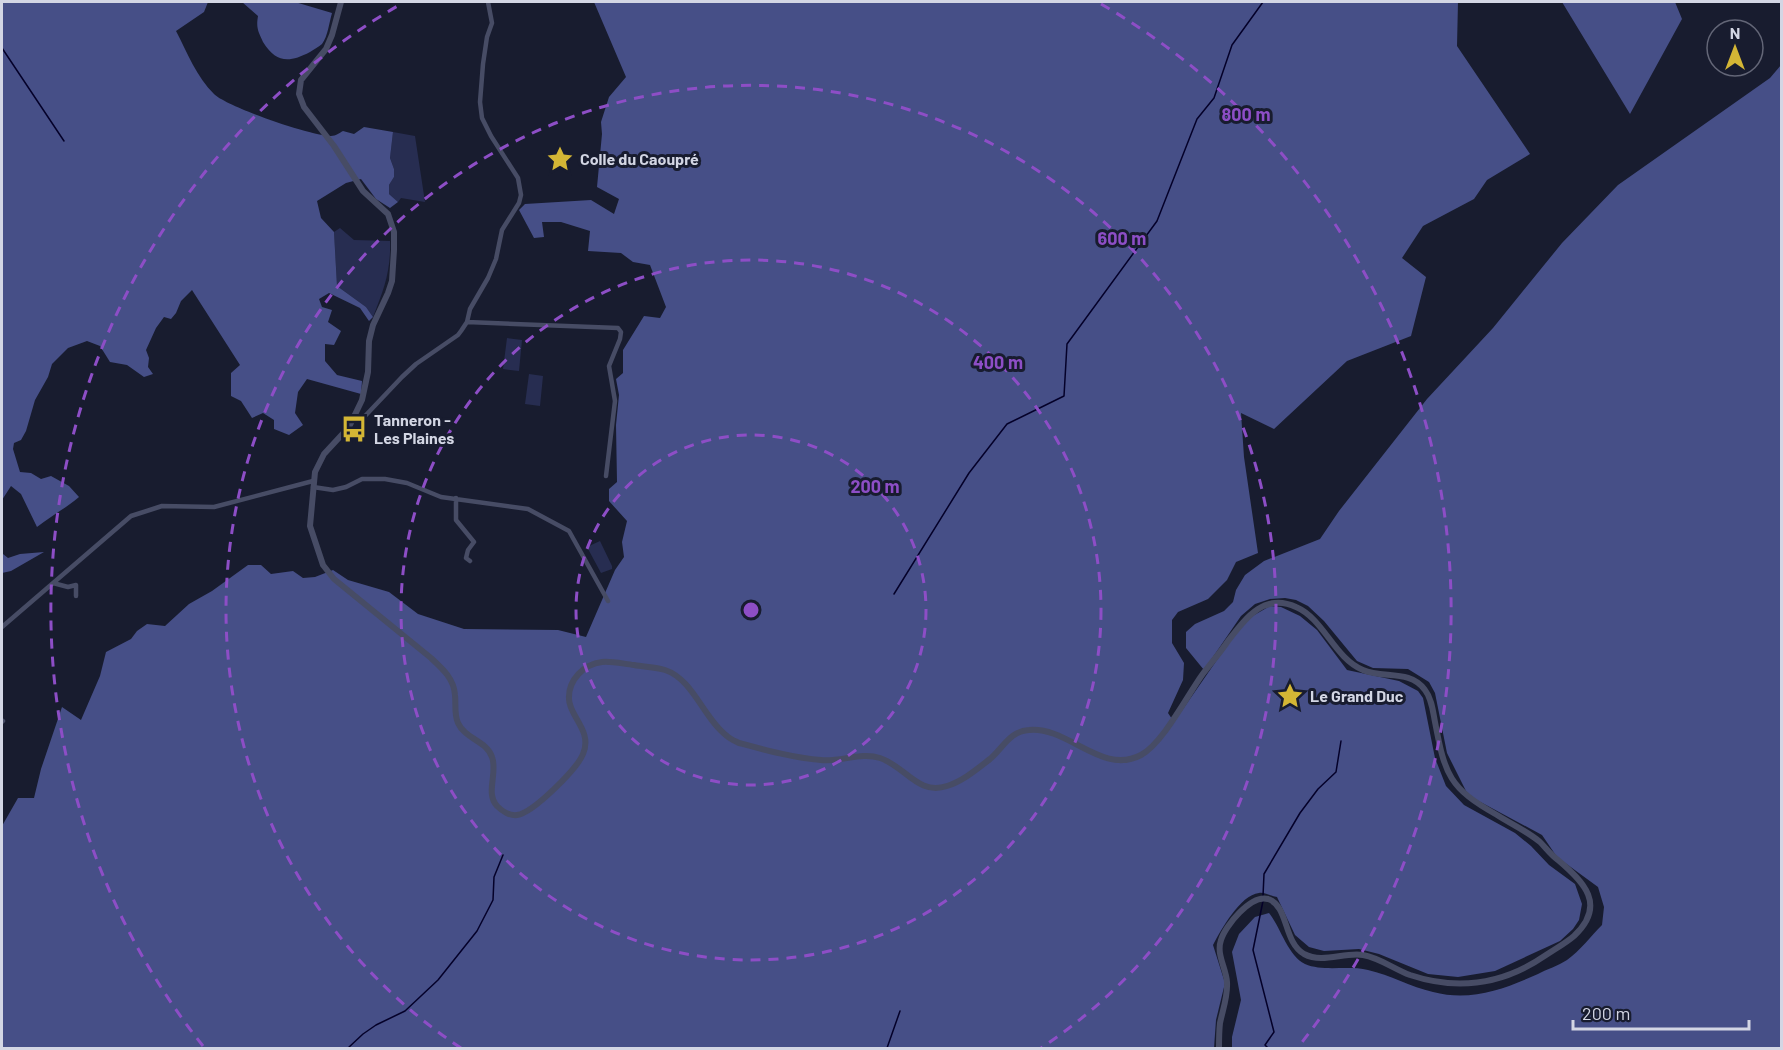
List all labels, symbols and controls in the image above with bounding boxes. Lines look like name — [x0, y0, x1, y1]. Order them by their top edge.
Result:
north arrow — [1705, 18, 1765, 78]
text: N — [1730, 23, 1740, 42]
text: 800 m — [1222, 103, 1270, 125]
place icon: Colle du Caoupré — [545, 144, 575, 174]
place label: Colle du Caoupré — [580, 149, 699, 168]
text: 600 m — [1098, 227, 1146, 249]
text: 400 m — [973, 351, 1023, 373]
place label: Tanneron - Les Plaines — [374, 410, 454, 447]
bus stop icon: Tanneron - Les Plaines — [339, 414, 369, 444]
text: 200 m — [850, 475, 900, 497]
centre of rings — [741, 600, 761, 620]
place icon: Le Grand Duc — [1275, 681, 1305, 711]
place label: Le Grand Duc — [1310, 686, 1404, 705]
scale bar — [1573, 993, 1748, 1031]
text: 200 m — [1582, 1002, 1630, 1024]

